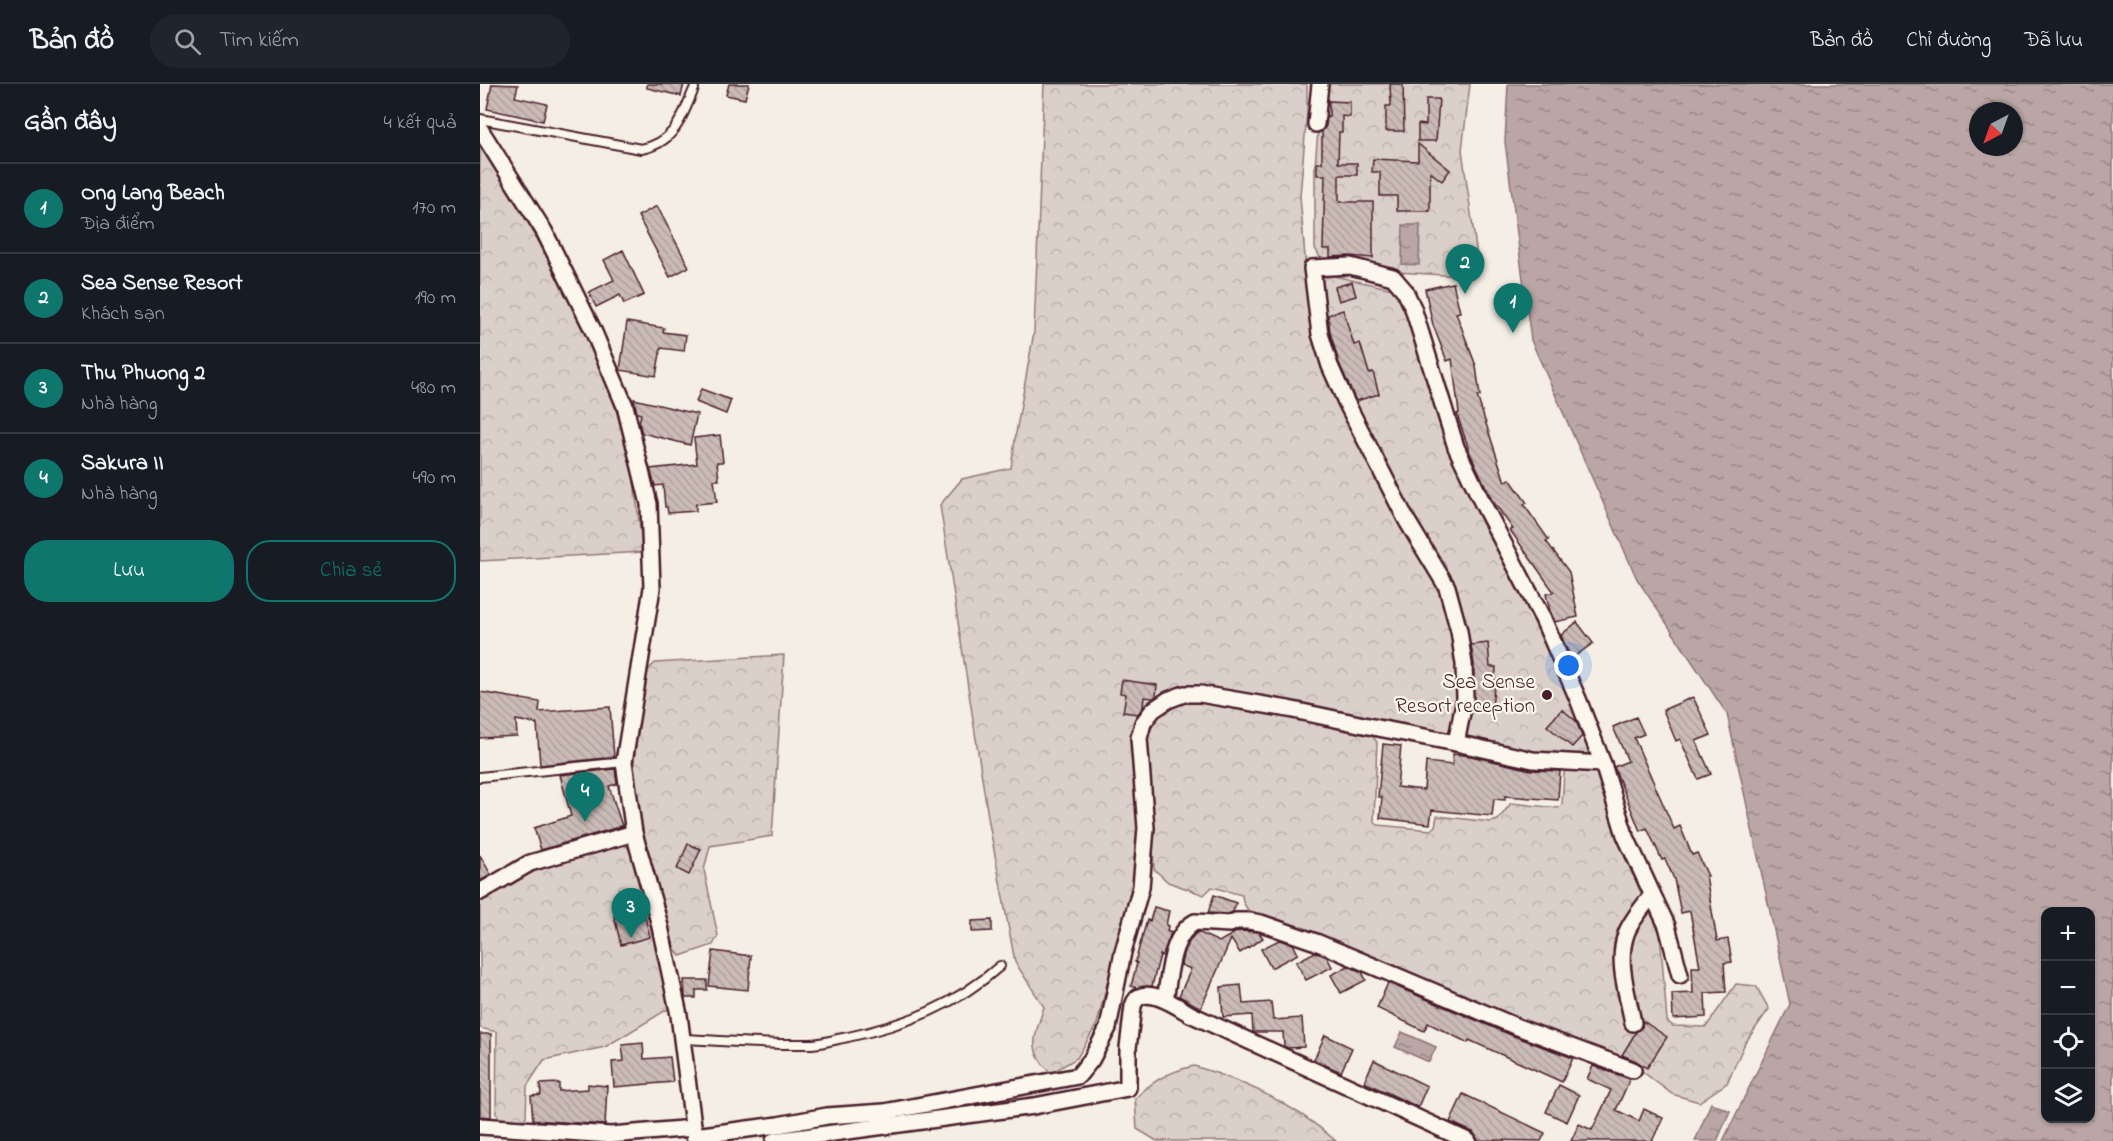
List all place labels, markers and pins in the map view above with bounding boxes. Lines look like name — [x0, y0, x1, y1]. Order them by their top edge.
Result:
pin: 2 — [1446, 244, 1484, 294]
pin: 1 — [1494, 284, 1532, 333]
place label: Sea Sense Resort reception — [1395, 668, 1536, 722]
marker: Sea Sense Resort reception — [1540, 688, 1554, 702]
pin: 4 — [566, 772, 604, 822]
pin: 3 — [612, 888, 650, 938]

